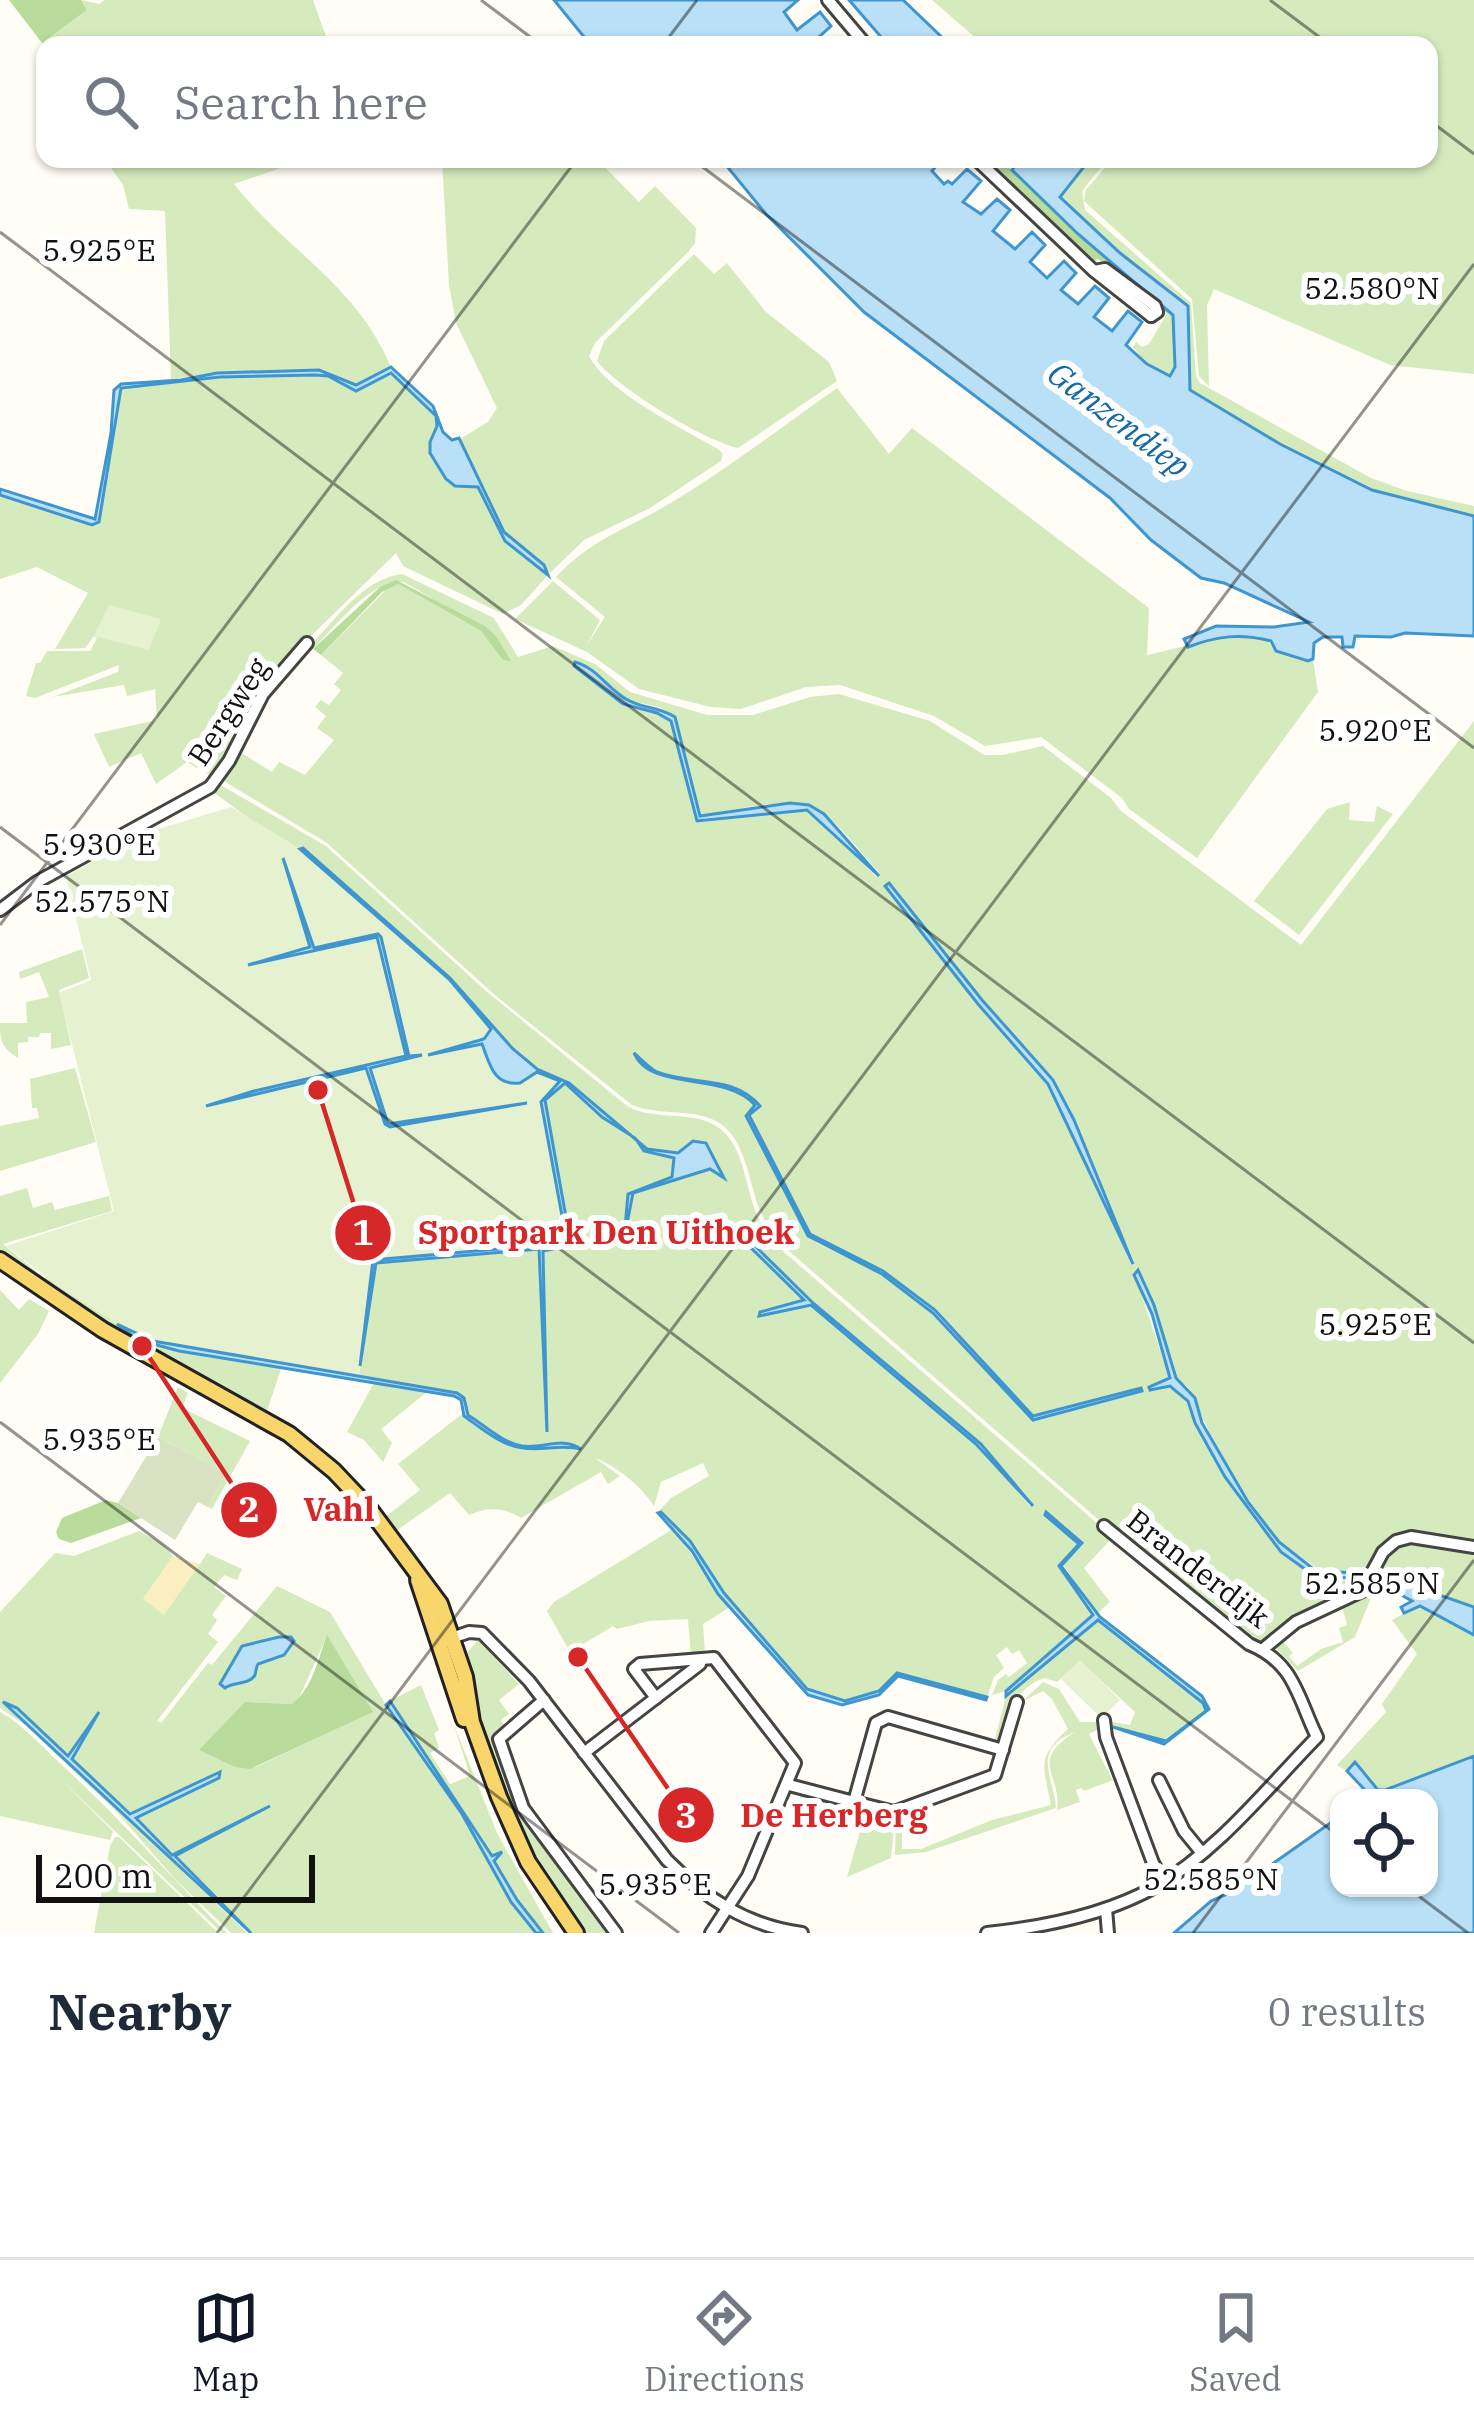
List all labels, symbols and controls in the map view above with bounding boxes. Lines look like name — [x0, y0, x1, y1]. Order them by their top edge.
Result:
search box — [36, 36, 1438, 168]
icon: search — [78, 69, 144, 135]
text: Search here — [174, 73, 428, 131]
text: 5.925°E — [42, 230, 156, 269]
text: 52.580°N — [1304, 268, 1440, 307]
water label: Ganzendiep — [1040, 351, 1199, 486]
street label: Bergweg — [178, 650, 277, 773]
text: 5.920°E — [1318, 710, 1432, 749]
text: 5.930°E — [42, 824, 156, 863]
text: 52.575°N — [34, 881, 170, 920]
callout: Sportpark Den Uithoek — [333, 1198, 818, 1267]
text: 1 — [352, 1208, 374, 1255]
text: Sportpark Den Uithoek — [418, 1210, 795, 1253]
text: 5.925°E — [1318, 1304, 1432, 1343]
text: 5.935°E — [42, 1419, 156, 1458]
callout: Vahl — [219, 1475, 398, 1544]
text: 2 — [238, 1485, 260, 1532]
text: Vahl — [303, 1487, 375, 1530]
street label: Branderdijk — [1120, 1500, 1279, 1636]
text: 52.585°N — [1304, 1563, 1440, 1602]
callout: De Herberg — [656, 1780, 952, 1849]
map controls — [1330, 1789, 1438, 1897]
button: locate — [1330, 1789, 1438, 1897]
text: 3 — [675, 1791, 697, 1838]
text: De Herberg — [740, 1793, 928, 1836]
scale bar — [36, 1849, 315, 1902]
text: 200 m — [54, 1854, 153, 1897]
text: 52.585°N — [1143, 1859, 1279, 1898]
text: 5.935°E — [598, 1864, 712, 1903]
text: Nearby — [48, 1978, 232, 2044]
text: 0 results — [1268, 1986, 1426, 2037]
tab: Map — [192, 2285, 259, 2400]
tab: Directions — [644, 2285, 805, 2400]
tab: Saved — [1189, 2285, 1282, 2400]

